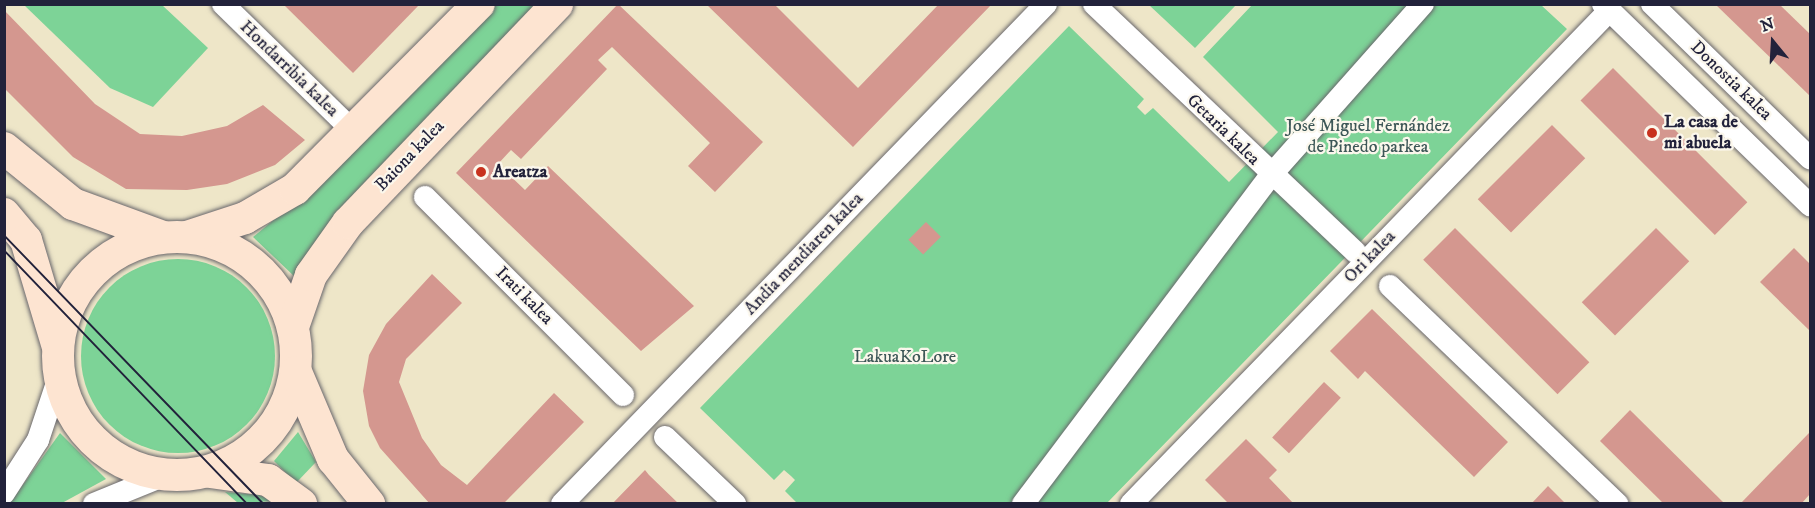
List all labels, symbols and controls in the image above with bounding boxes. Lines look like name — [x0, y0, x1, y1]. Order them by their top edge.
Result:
north arrow — [1743, 12, 1803, 72]
text: N — [1758, 13, 1777, 36]
street label: Hondarribia kalea — [235, 16, 343, 122]
street label: Donostia kalea — [1686, 37, 1776, 125]
street label: Getaria kalea — [1182, 90, 1264, 170]
place label: La casa de mi abuela — [1664, 112, 1738, 154]
street label: Baiona kalea — [371, 116, 449, 196]
park label: José Miguel Fernández de Pinedo parkea — [1286, 116, 1450, 158]
marker: La casa de mi abuela — [1645, 126, 1659, 140]
place label: Areatza — [493, 161, 547, 183]
marker: Areatza — [474, 165, 488, 179]
street label: Andia mendiaren kalea — [740, 188, 868, 320]
street label: Ori kalea — [1340, 226, 1400, 288]
street label: Irati kalea — [491, 263, 557, 329]
park label: LakuaKoLore — [854, 346, 956, 368]

